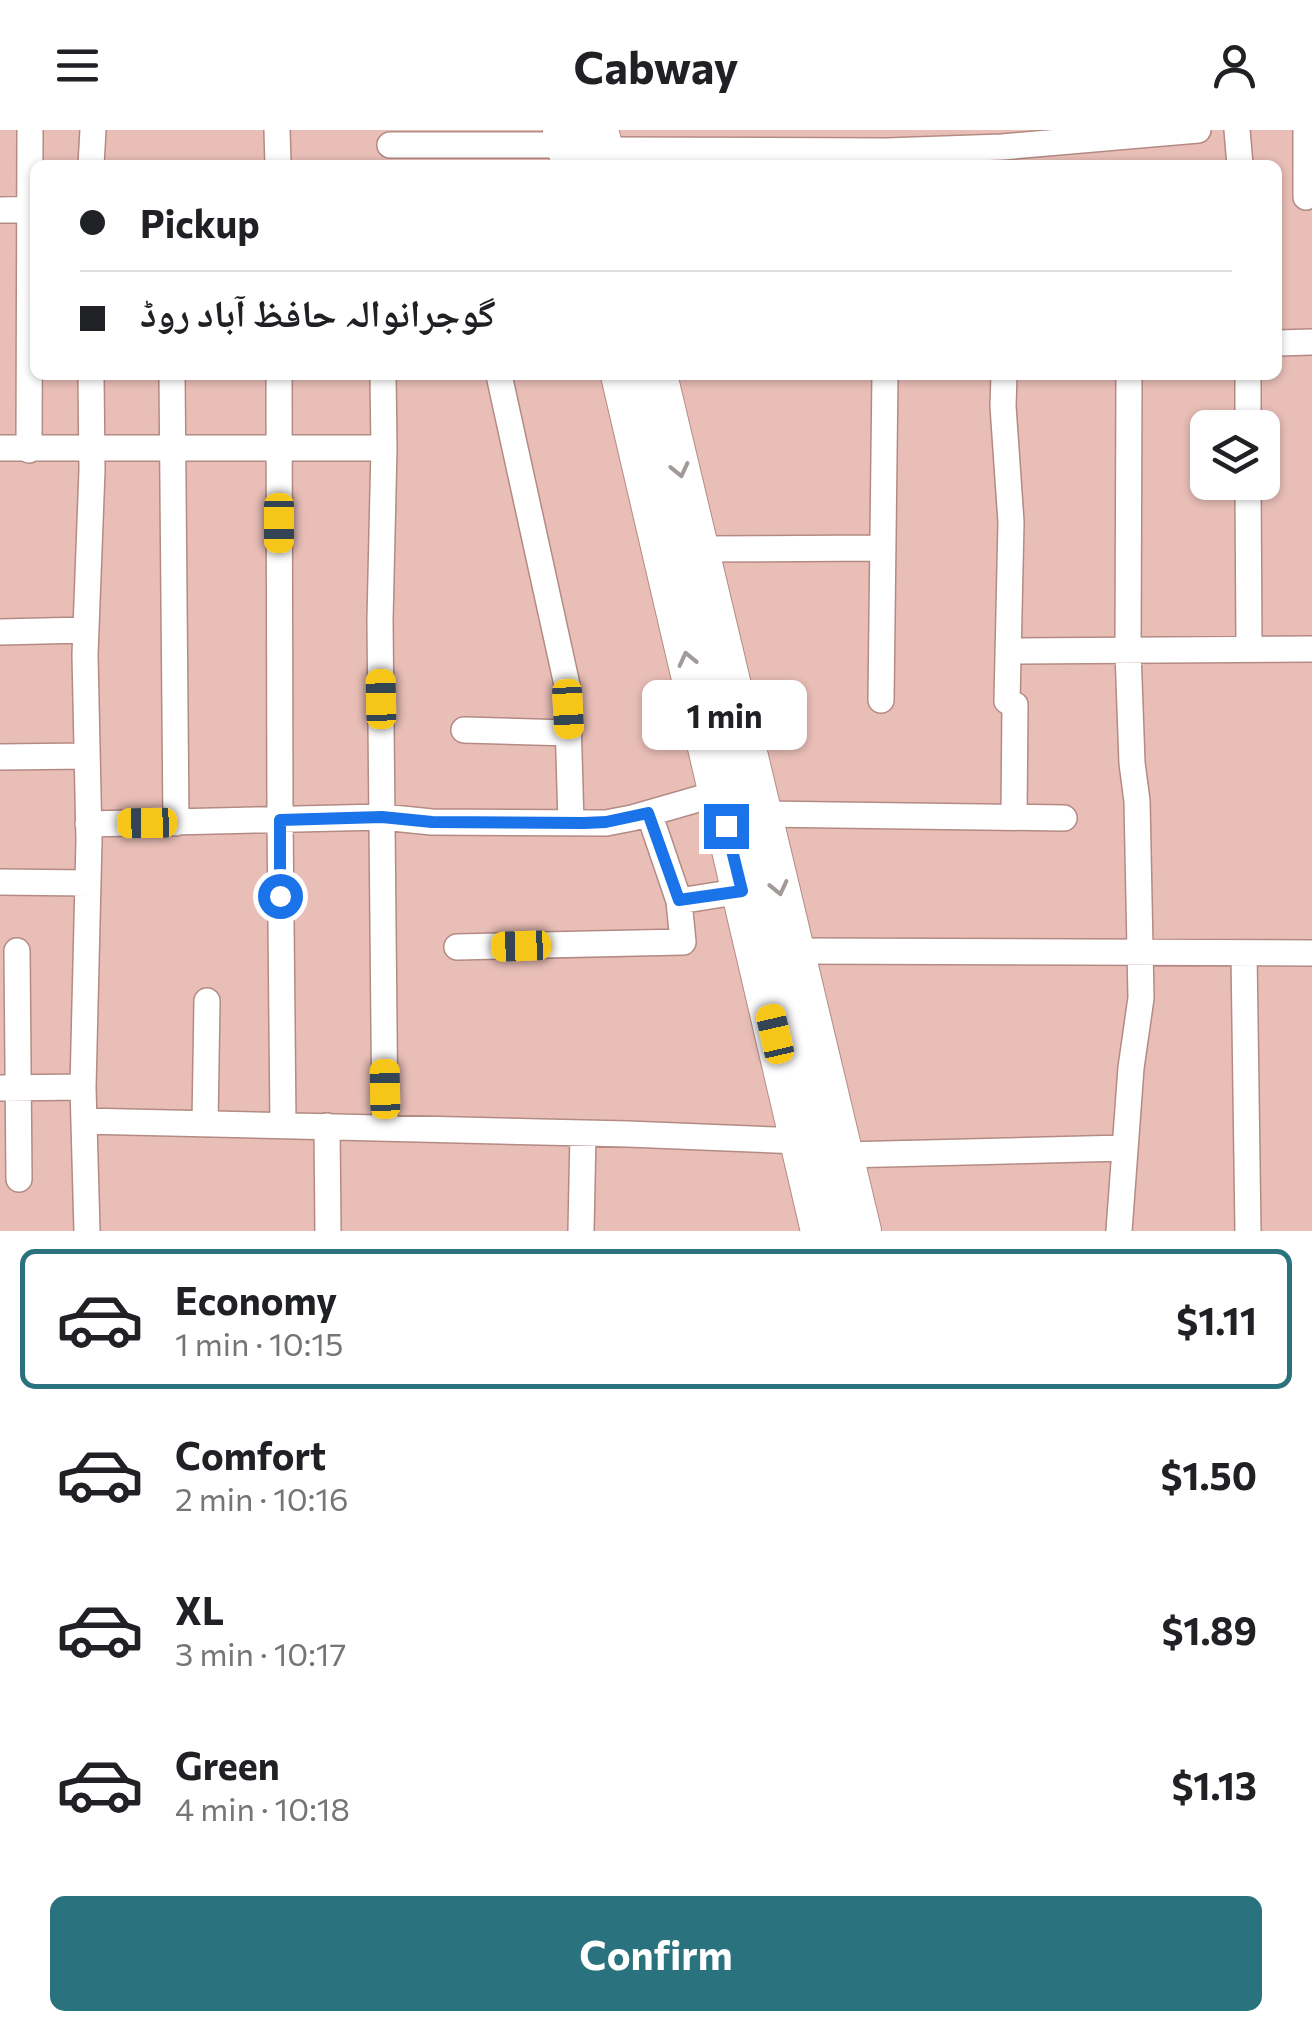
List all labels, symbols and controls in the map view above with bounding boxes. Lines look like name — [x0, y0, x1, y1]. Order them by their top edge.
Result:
icon: menu — [50, 38, 105, 93]
text: Cabway — [573, 38, 739, 93]
icon: person — [1207, 38, 1262, 93]
text: Pickup — [140, 199, 260, 246]
text: گوجرانوالہ حافظ آباد روڈ — [140, 288, 496, 335]
map controls — [1190, 410, 1280, 500]
button: layers — [1190, 410, 1280, 500]
one-way arrow — [668, 461, 689, 478]
car — [264, 493, 294, 553]
one-way arrow — [678, 651, 699, 668]
car — [365, 669, 397, 729]
car — [551, 678, 585, 740]
callout: 1 min — [644, 681, 808, 751]
text: 1 min — [687, 695, 762, 735]
route end — [704, 804, 749, 849]
car — [117, 807, 177, 839]
route start — [258, 874, 303, 919]
one-way arrow — [767, 879, 788, 896]
car — [490, 930, 552, 962]
car — [754, 1001, 796, 1067]
car — [369, 1059, 401, 1119]
icon: car — [55, 1274, 145, 1364]
text: Economy — [175, 1276, 337, 1323]
text: $1.11 — [1176, 1296, 1257, 1343]
text: 1 min · 10:15 — [175, 1323, 343, 1363]
icon: car — [55, 1429, 145, 1519]
text: Comfort — [175, 1431, 326, 1478]
text: $1.50 — [1161, 1451, 1257, 1498]
text: 2 min · 10:16 — [175, 1478, 348, 1518]
icon: car — [55, 1584, 145, 1674]
text: XL — [175, 1586, 224, 1633]
text: $1.89 — [1161, 1606, 1257, 1653]
text: 3 min · 10:17 — [175, 1633, 346, 1673]
icon: car — [55, 1739, 145, 1829]
text: Green — [175, 1741, 280, 1788]
text: $1.13 — [1171, 1761, 1257, 1808]
text: 4 min · 10:18 — [175, 1788, 350, 1828]
button: Confirm — [50, 1896, 1262, 2011]

